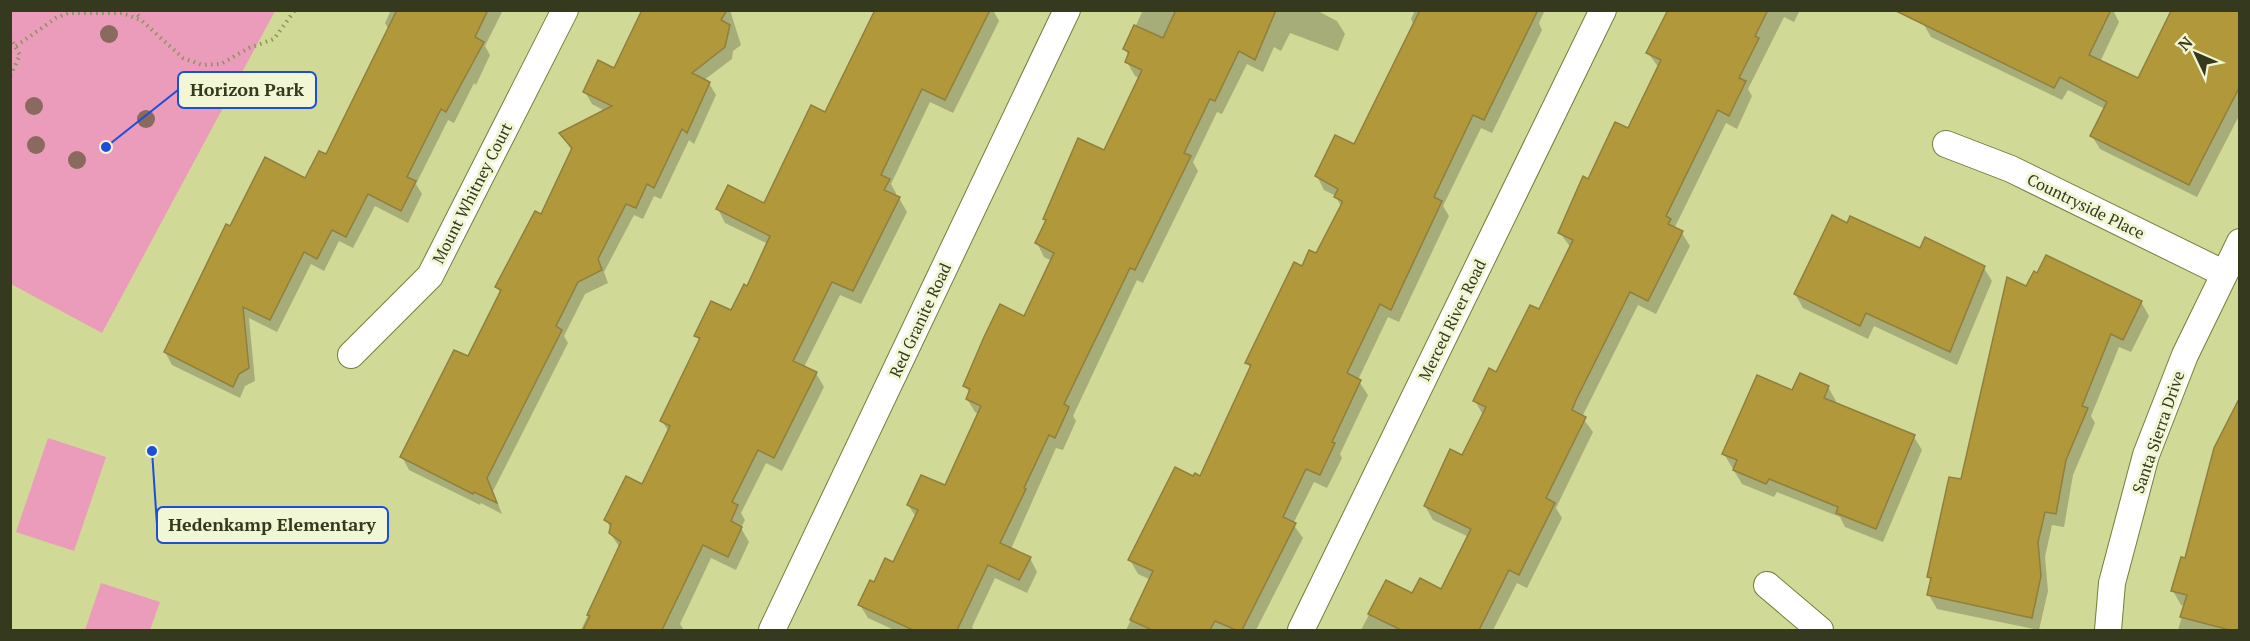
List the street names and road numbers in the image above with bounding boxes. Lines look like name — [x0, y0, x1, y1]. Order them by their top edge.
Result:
street label: Mount Whitney Court — [427, 119, 517, 267]
street label: Countryside Place — [2024, 168, 2148, 244]
street label: Merced River Road — [1413, 255, 1491, 384]
street label: Red Granite Road — [884, 259, 956, 381]
street label: Santa Sierra Drive — [2127, 368, 2189, 496]

